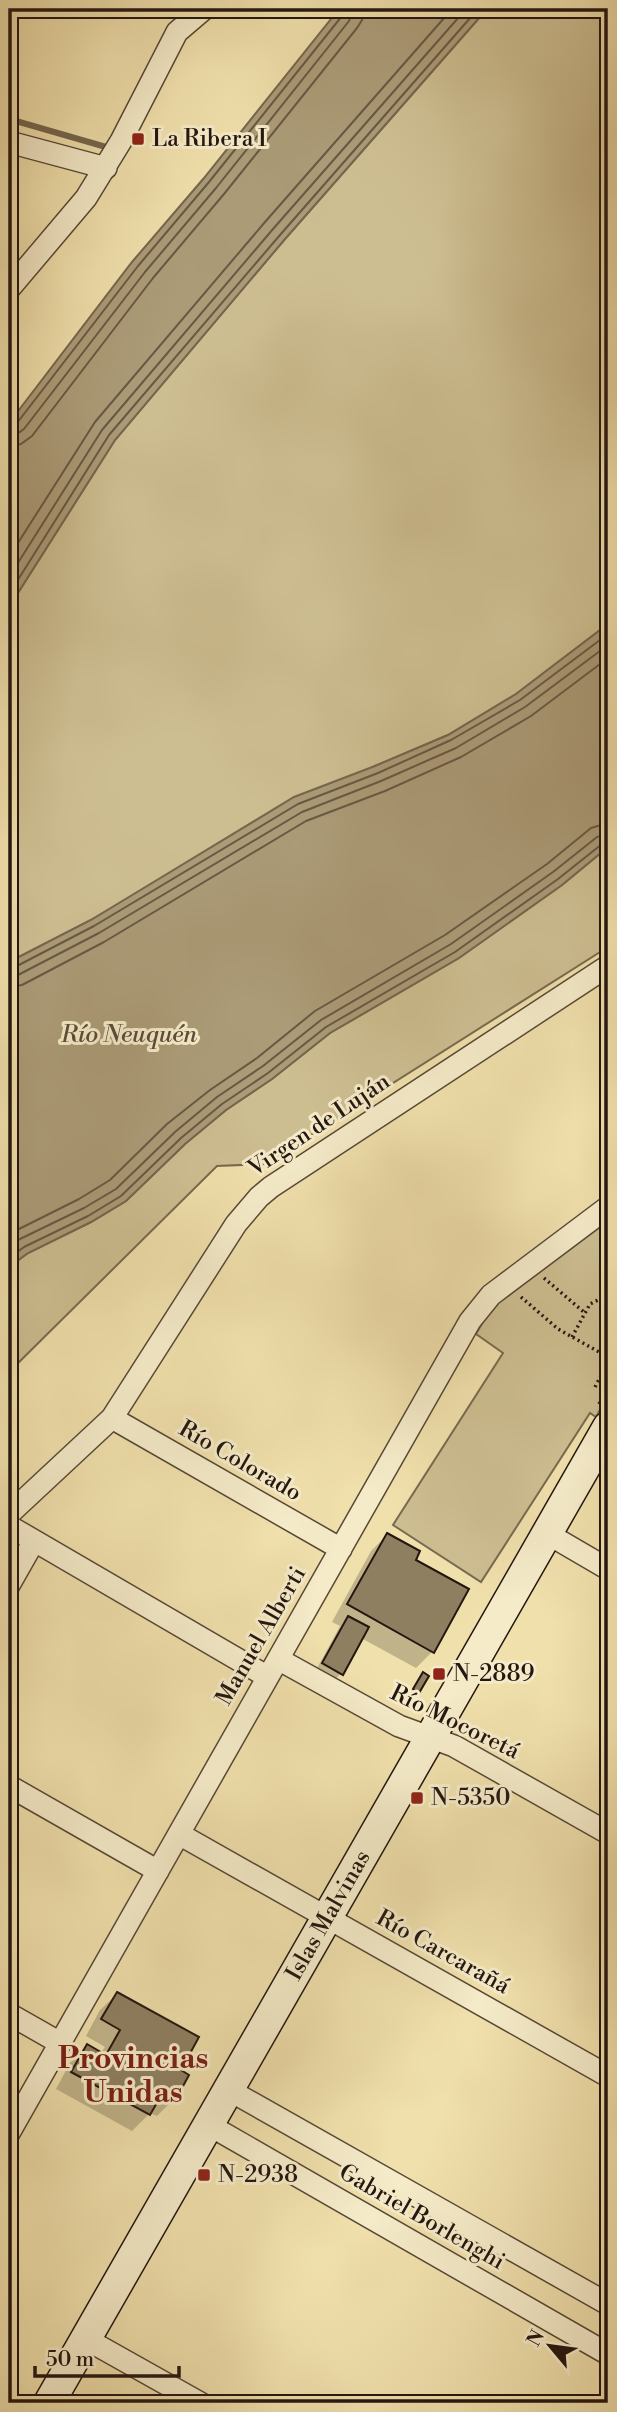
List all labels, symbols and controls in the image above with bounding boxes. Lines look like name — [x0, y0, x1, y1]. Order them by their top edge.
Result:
place label: La Ribera I — [152, 125, 267, 153]
marker: La Ribera I — [130, 131, 146, 147]
water label: Río Neuquén — [60, 1020, 198, 1050]
street label: Virgen de Luján — [242, 1067, 395, 1183]
street label: Río Colorado — [174, 1415, 306, 1507]
street label: Manuel Alberti — [210, 1562, 312, 1710]
place label: N-2889 — [453, 1660, 535, 1688]
marker: N-2889 — [431, 1666, 447, 1682]
street label: Río Mocoretá — [386, 1679, 525, 1766]
place label: N-5350 — [431, 1784, 511, 1812]
marker: N-5350 — [409, 1790, 425, 1806]
street label: Islas Malvinas — [280, 1845, 377, 1985]
street label: Río Carcarañá — [371, 1904, 515, 2000]
district label: Provincias Unidas — [58, 2040, 208, 2112]
street label: Gabriel Borlenghi — [334, 2158, 510, 2276]
place label: N-2938 — [218, 2161, 298, 2189]
marker: N-2938 — [196, 2167, 212, 2183]
north arrow — [516, 2310, 586, 2380]
text: N — [522, 2326, 550, 2351]
scale bar — [35, 2335, 178, 2379]
text: 50 m — [46, 2347, 94, 2373]

